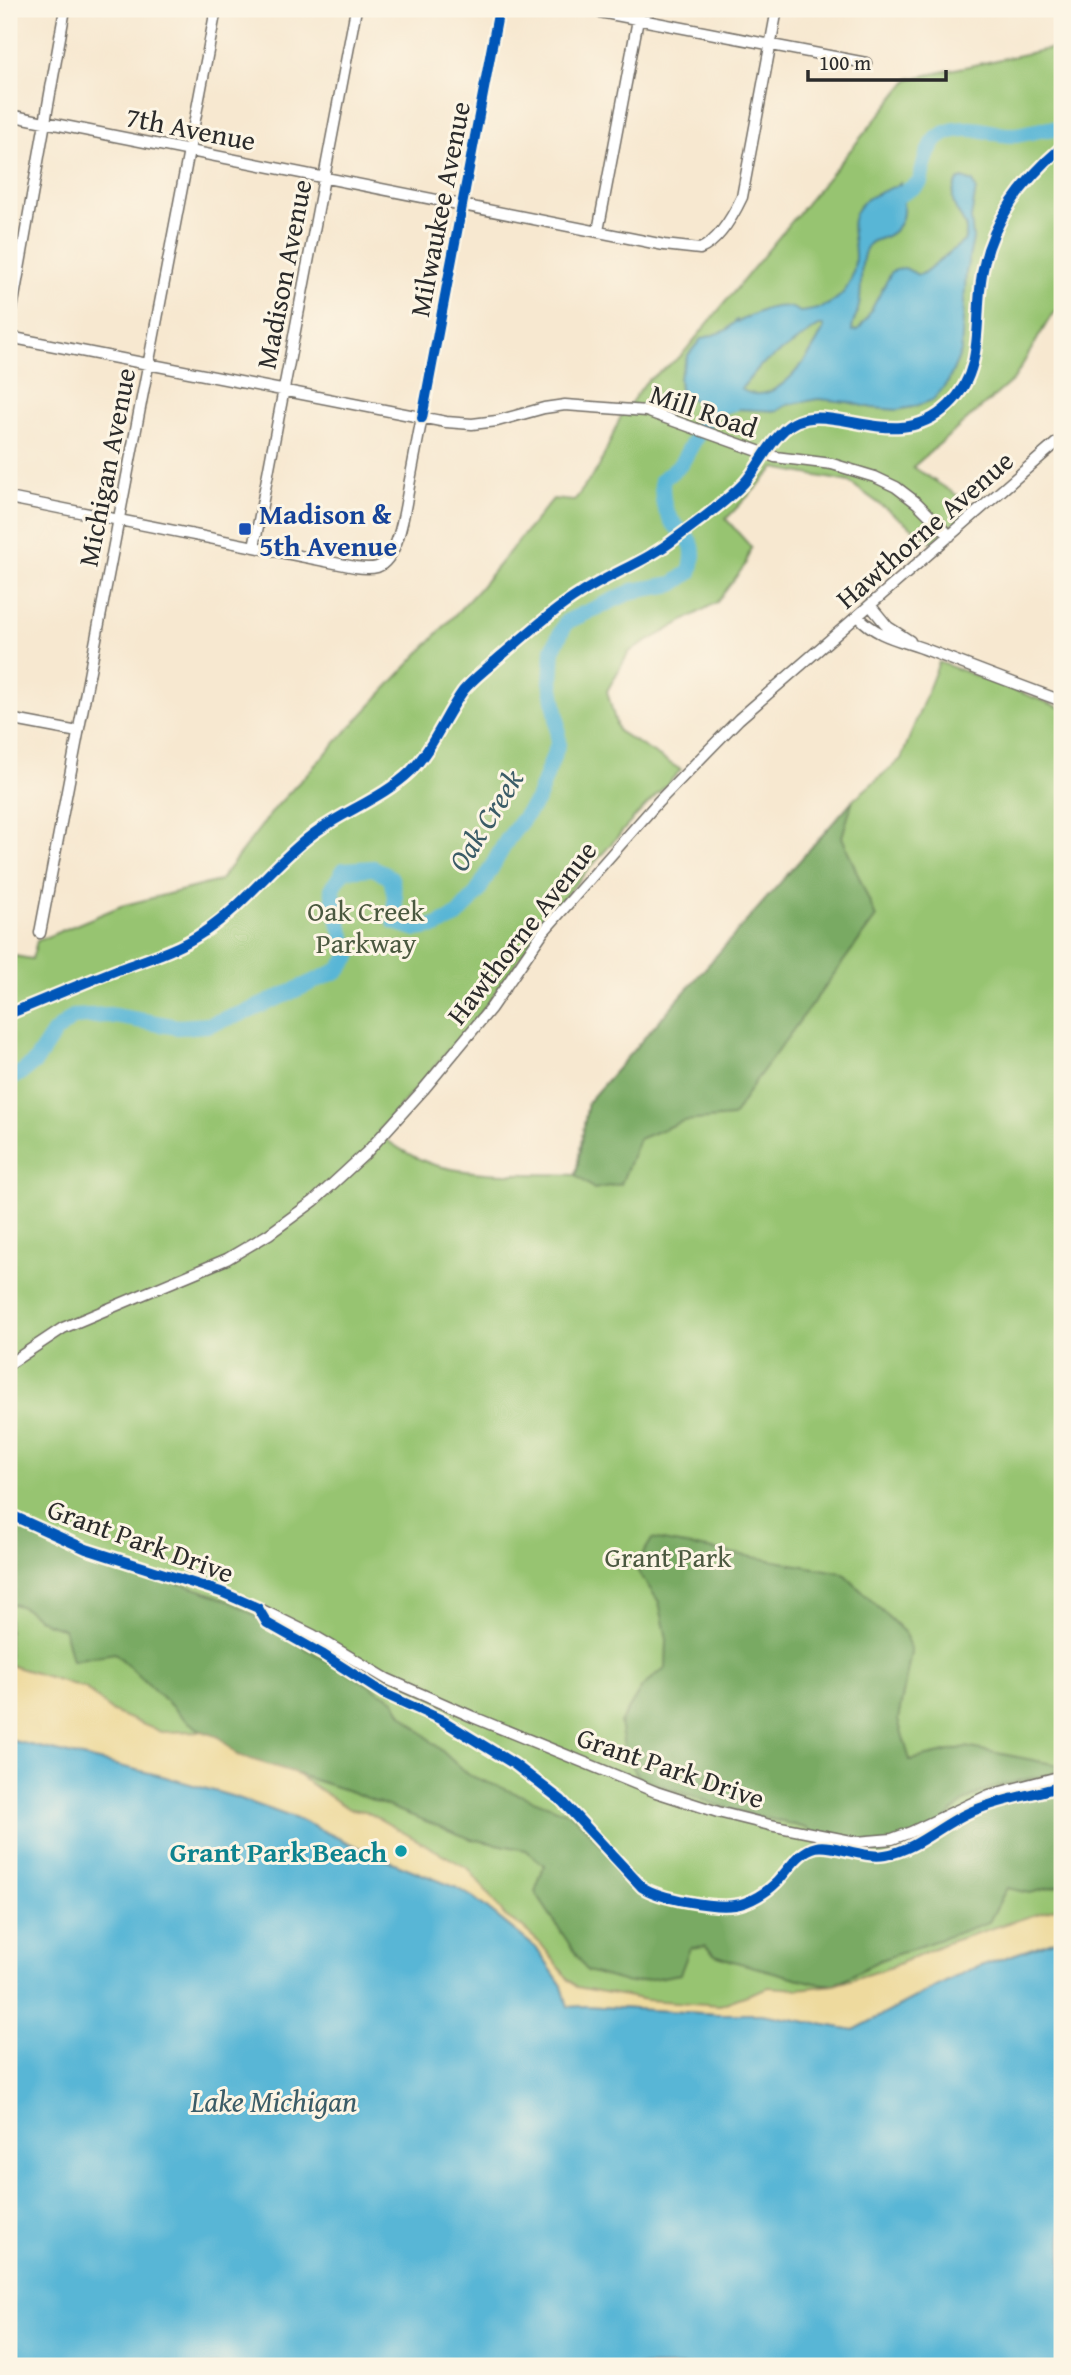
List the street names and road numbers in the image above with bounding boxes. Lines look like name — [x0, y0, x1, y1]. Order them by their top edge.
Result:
street label: 7th Avenue — [123, 95, 259, 161]
street label: Milwaukee Avenue — [398, 98, 480, 320]
street label: Madison Avenue — [245, 176, 321, 372]
street label: Michigan Avenue — [67, 364, 145, 570]
street label: Mill Road — [645, 372, 763, 448]
street label: Hawthorne Avenue — [826, 440, 1022, 618]
street label: Hawthorne Avenue — [436, 831, 606, 1033]
street label: Grant Park Drive — [42, 1487, 240, 1593]
street label: Grant Park Drive — [572, 1716, 770, 1818]

